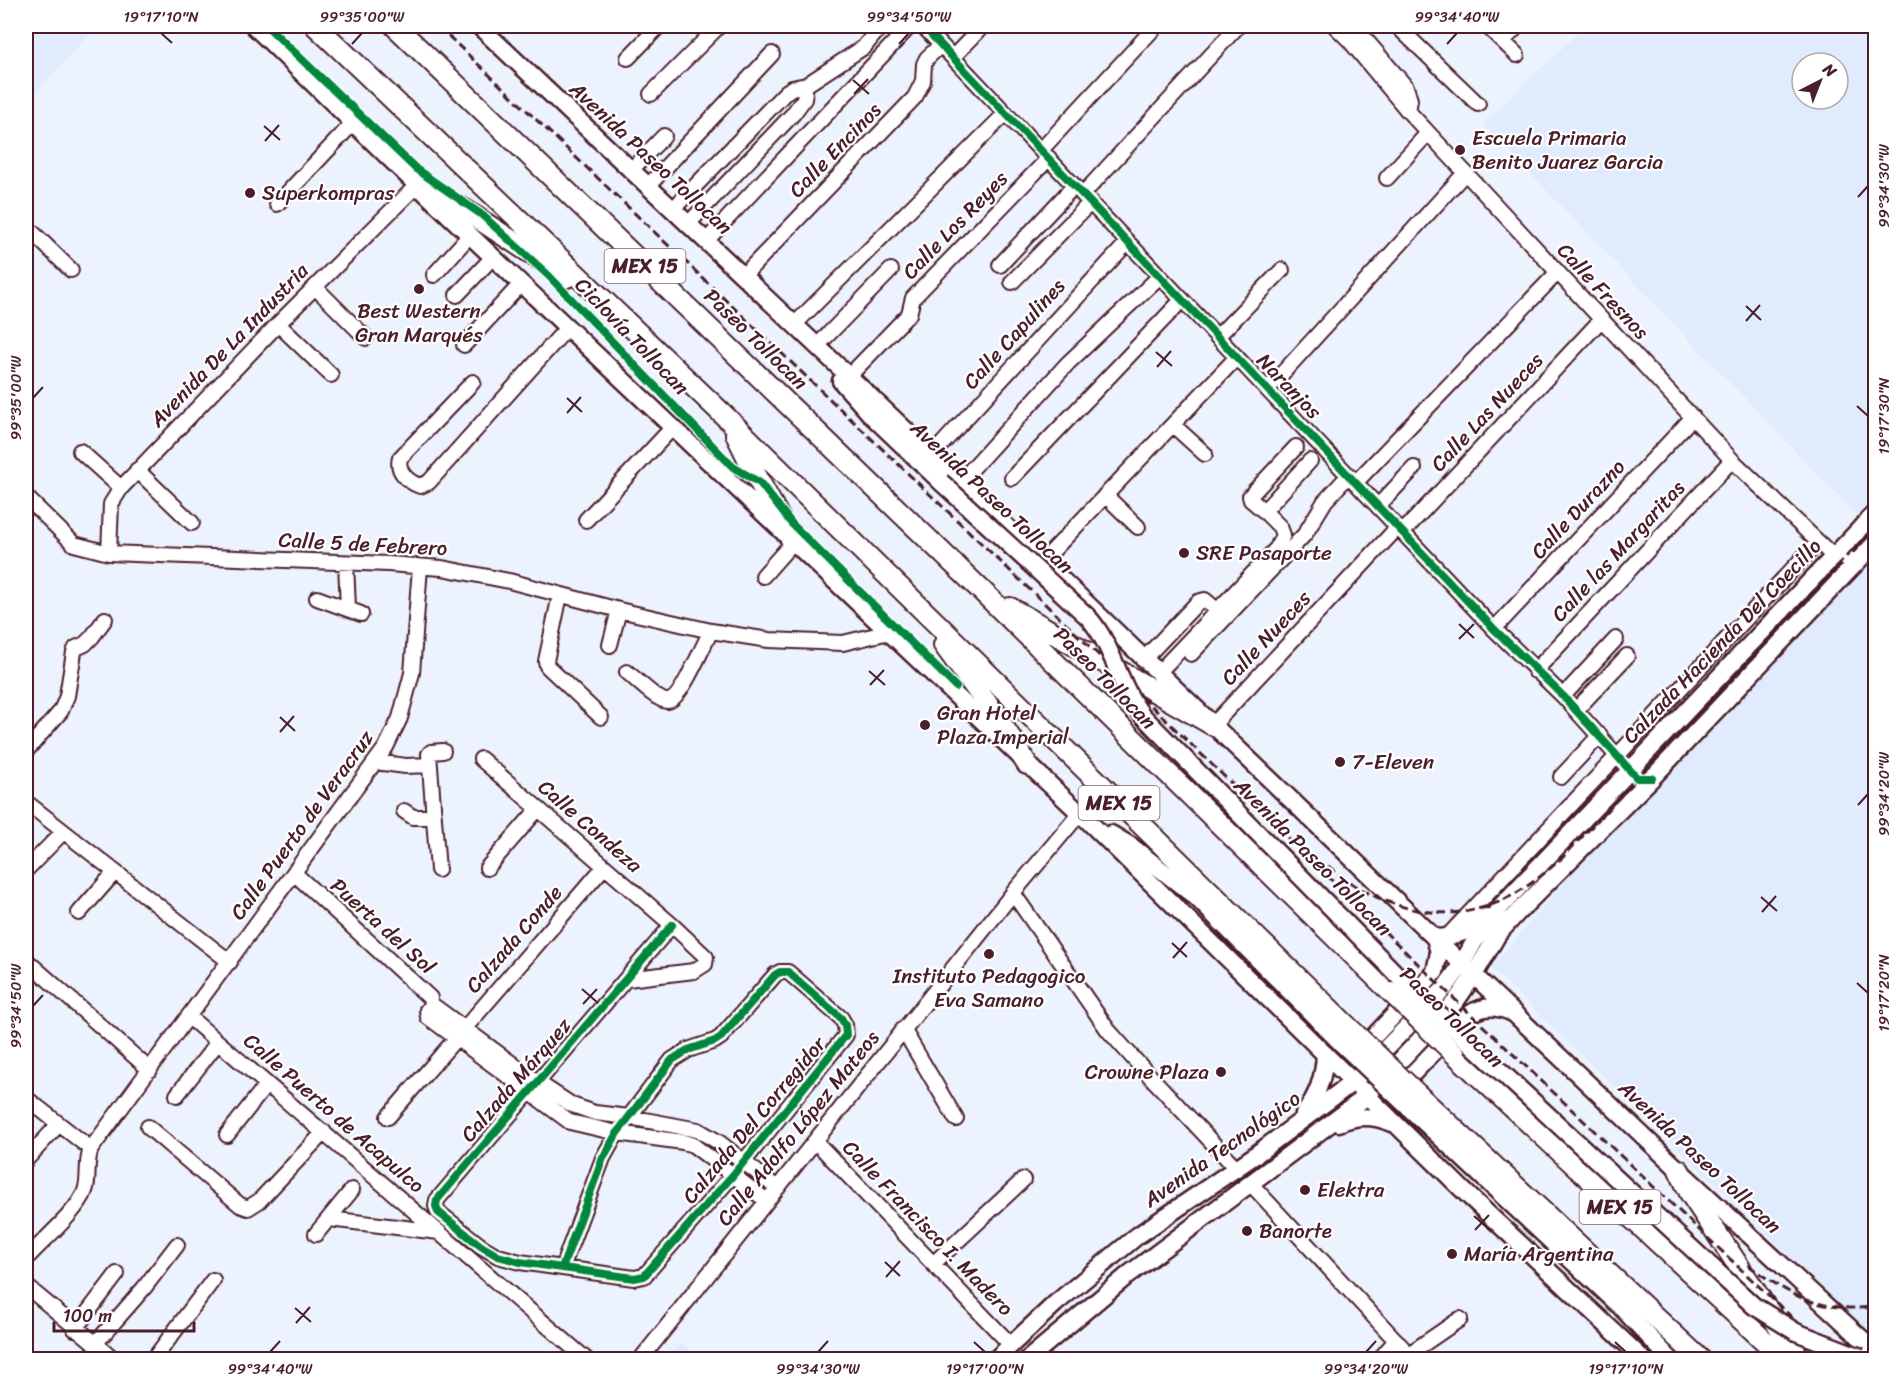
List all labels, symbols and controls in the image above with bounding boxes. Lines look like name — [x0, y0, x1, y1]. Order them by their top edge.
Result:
text: 19°17'10"N — [123, 4, 199, 30]
text: 99°35'00"W — [320, 4, 405, 30]
text: 99°34'50"W — [867, 4, 952, 30]
text: 99°34'40"W — [1415, 4, 1500, 30]
north arrow — [1790, 51, 1850, 111]
text: N — [1815, 55, 1844, 85]
street label: Avenida Paseo Tollocan — [559, 71, 742, 245]
street label: Calle Encinos — [779, 93, 891, 207]
place label: Escuela Primaria Benito Juarez Garcia — [1472, 119, 1664, 181]
marker: Escuela Primaria Benito Juarez Garcia — [1453, 143, 1467, 157]
text: 99°34'30"W — [1871, 144, 1897, 228]
street label: Calle Los Reyes — [892, 161, 1018, 289]
place label: Superkompras — [262, 174, 395, 212]
marker: Superkompras — [243, 186, 257, 200]
street label: Calle Fresnos — [1547, 233, 1659, 349]
road number: MEX 15 — [604, 249, 686, 283]
street label: Avenida De La Industria — [139, 253, 319, 437]
street label: Ciclovía Tollocan — [565, 268, 699, 404]
street label: Calle Capulines — [953, 269, 1075, 399]
street label: Paseo Tollocan — [694, 279, 818, 399]
marker: Best Western Gran Marqués — [412, 282, 426, 296]
place label: Best Western Gran Marqués — [355, 292, 483, 354]
street label: Naranjos — [1247, 343, 1331, 429]
street label: Calle Las Nueces — [1421, 343, 1553, 481]
text: 99°35'00"W — [3, 355, 29, 440]
text: 19°17'30"N — [1871, 377, 1897, 454]
street label: Avenida Paseo Tollocan — [900, 410, 1083, 584]
street label: Calle Durazno — [1521, 449, 1635, 568]
street label: Calle las Margaritas — [1541, 471, 1695, 631]
street label: Calle 5 de Febrero — [278, 521, 448, 567]
street label: Calzada Hacienda Del Coecillo — [1613, 529, 1831, 753]
place label: SRE Pasaporte — [1196, 534, 1332, 572]
marker: SRE Pasaporte — [1177, 546, 1191, 560]
street label: Calle Nueces — [1211, 581, 1321, 695]
street label: Paseo Tollocan — [1044, 617, 1166, 739]
place label: Gran Hotel Plaza Imperial — [937, 694, 1070, 756]
marker: Gran Hotel Plaza Imperial — [918, 718, 932, 732]
street label: Calle Puerto de Veracruz — [220, 722, 384, 928]
place label: 7-Eleven — [1352, 743, 1434, 781]
text: 99°34'20"W — [1871, 752, 1897, 836]
marker: 7-Eleven — [1333, 755, 1347, 769]
street label: Avenida Paseo Tollocan — [1224, 768, 1402, 946]
street label: Calle Condeza — [529, 769, 652, 883]
road number: MEX 15 — [1078, 786, 1160, 820]
street label: Puerta del Sol — [321, 868, 445, 985]
street label: Calzada Conde — [456, 876, 572, 1002]
marker: Instituto Pedagogico Eva Samano — [982, 947, 996, 961]
text: 19°17'20"N — [1871, 954, 1897, 1032]
place label: Instituto Pedagogico Eva Samano — [892, 957, 1086, 1019]
street label: Paseo Tollocan — [1390, 957, 1514, 1077]
text: 99°34'50"W — [3, 963, 29, 1048]
street label: Calzada Márquez — [451, 1009, 581, 1151]
street label: Calle Adolfo López Mateos — [707, 1021, 890, 1235]
street label: Calle Puerto de Acapulco — [234, 1023, 434, 1203]
street label: Calzada Del Corregidor — [672, 1026, 837, 1213]
place label: Crowne Plaza — [1085, 1053, 1209, 1091]
marker: Crowne Plaza — [1214, 1065, 1228, 1079]
street label: Avenida Paseo Tollocan — [1608, 1070, 1791, 1244]
street label: Avenida Tecnológico — [1134, 1080, 1309, 1218]
street label: Calle Francisco I. Madero — [833, 1131, 1023, 1326]
place label: Elektra — [1317, 1171, 1385, 1209]
marker: Elektra — [1298, 1183, 1312, 1197]
road number: MEX 15 — [1580, 1190, 1660, 1224]
place label: Banorte — [1259, 1212, 1332, 1250]
marker: Banorte — [1240, 1224, 1254, 1238]
place label: María Argentina — [1464, 1235, 1614, 1273]
marker: María Argentina — [1445, 1247, 1459, 1261]
scale bar — [54, 1295, 194, 1333]
text: 100 m — [63, 1300, 112, 1332]
text: 99°34'40"W — [228, 1356, 313, 1382]
text: 99°34'30"W — [776, 1356, 860, 1382]
text: 19°17'00"N — [946, 1356, 1025, 1382]
text: 99°34'20"W — [1324, 1356, 1408, 1382]
text: 19°17'10"N — [1588, 1356, 1664, 1382]

